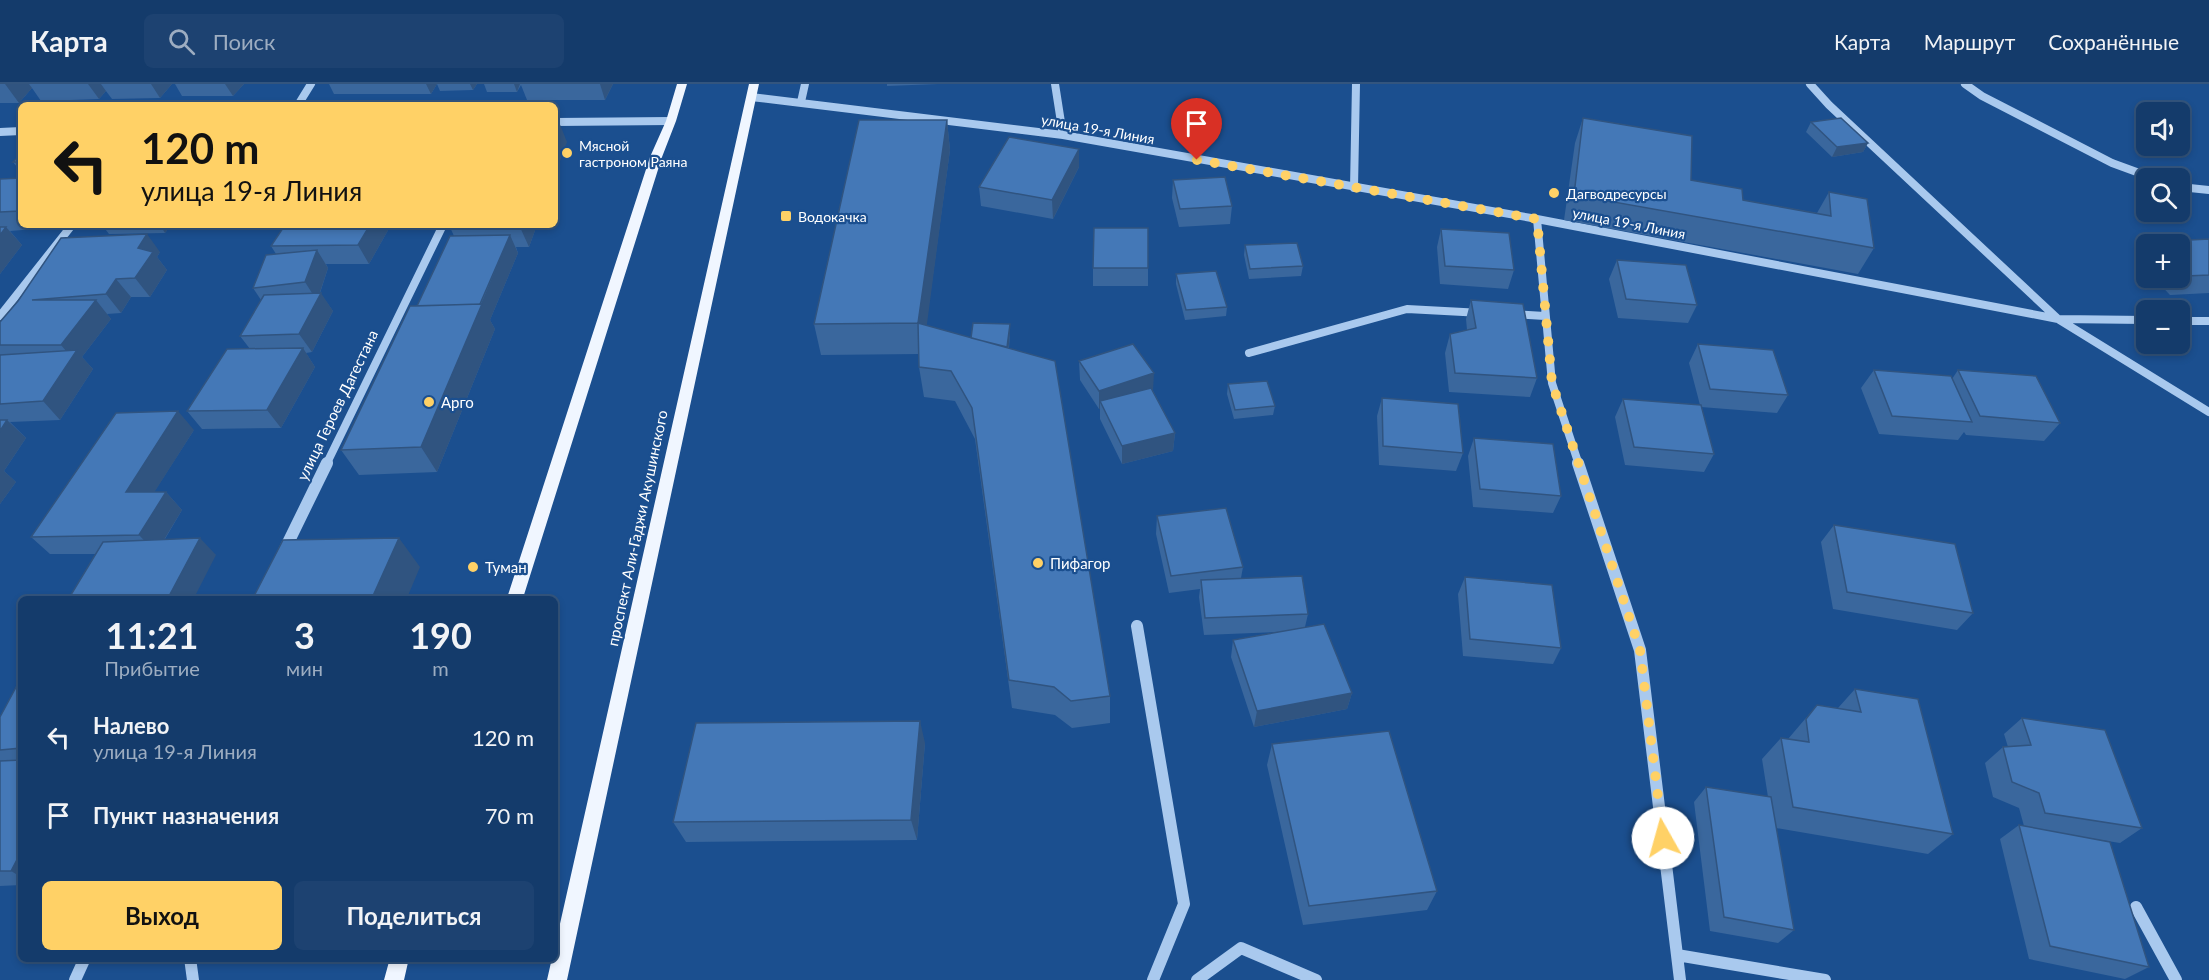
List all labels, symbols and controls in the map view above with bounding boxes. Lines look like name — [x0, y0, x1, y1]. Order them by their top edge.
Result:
search box — [144, 14, 564, 68]
text: Карта — [30, 24, 108, 58]
icon: search — [165, 25, 198, 58]
text: Поиск — [213, 28, 276, 55]
text: Карта — [1834, 29, 1891, 54]
text: Маршрут — [1924, 29, 2015, 54]
text: Сохранённые — [2048, 29, 2179, 54]
pin — [1171, 98, 1222, 160]
map controls — [2136, 102, 2190, 354]
button: sound — [2136, 102, 2190, 156]
icon: arrive — [1180, 107, 1213, 140]
street label: улица 19-я Линия — [1040, 111, 1156, 147]
text: 120 m — [141, 123, 259, 173]
icon: left — [42, 126, 120, 204]
place label: Мясной гастроном Раяна — [579, 137, 687, 170]
marker: Мясной гастроном Раяна — [560, 146, 574, 160]
button: search — [2136, 168, 2190, 222]
text: улица 19-я Линия — [141, 174, 362, 207]
place label: Дагводресурсы — [1566, 185, 1667, 202]
marker: Дагводресурсы — [1547, 186, 1561, 200]
street label: улица 19-я Линия — [1571, 204, 1687, 242]
place label: Водокачка — [798, 208, 867, 225]
marker: Водокачка — [779, 209, 793, 223]
button: + — [2136, 234, 2190, 288]
button: − — [2136, 300, 2190, 354]
street label: улица Героев Дагестана — [293, 327, 381, 483]
place label: Арго — [441, 393, 474, 411]
marker: Арго — [422, 395, 436, 409]
street label: проспект Али-Гаджи Акушинского — [603, 408, 671, 648]
place label: Пифагор — [1050, 554, 1110, 572]
marker: Пифагор — [1031, 556, 1045, 570]
place label: Туман — [485, 558, 527, 576]
marker: Туман — [466, 560, 480, 574]
text: 11:21 — [106, 613, 198, 657]
text: 3 — [294, 613, 315, 657]
text: 190 — [409, 613, 472, 657]
text: Прибытие — [104, 656, 200, 680]
text: мин — [286, 656, 323, 680]
text: m — [432, 656, 449, 680]
text: Налево — [93, 712, 169, 739]
icon: left — [42, 721, 75, 754]
text: 120 m — [472, 724, 534, 751]
text: улица 19-я Линия — [93, 739, 257, 763]
icon: arrive — [42, 799, 75, 832]
text: Пункт назначения — [93, 802, 279, 829]
text: 70 m — [485, 802, 534, 829]
position arrow — [1631, 806, 1695, 870]
button: Выход — [42, 881, 282, 950]
button: Поделиться — [294, 881, 534, 950]

